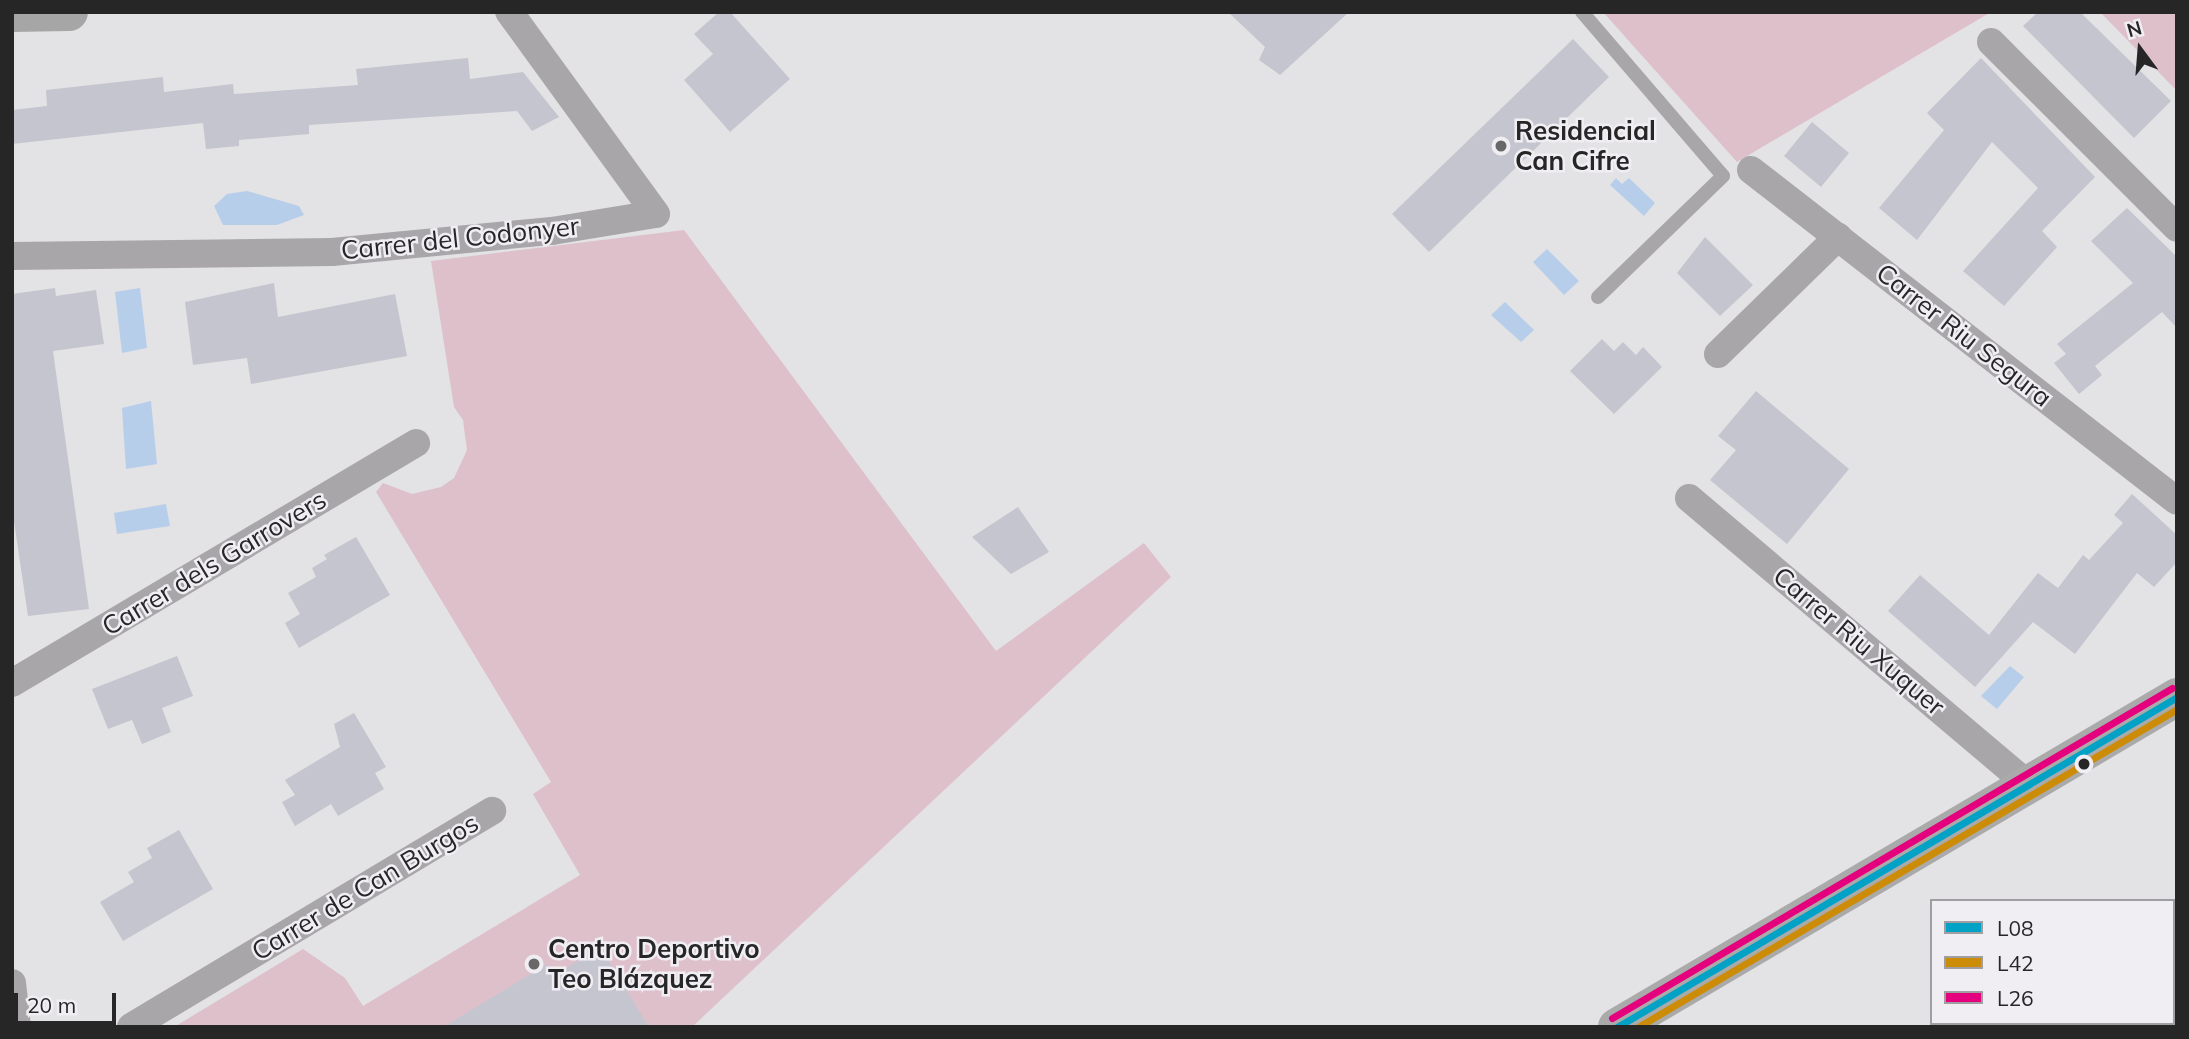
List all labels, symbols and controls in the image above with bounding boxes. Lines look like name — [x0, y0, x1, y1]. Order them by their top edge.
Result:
north arrow — [2105, 14, 2175, 84]
text: N — [2124, 15, 2144, 42]
place label: Residencial Can Cifre — [1515, 115, 1656, 176]
marker: Residencial Can Cifre — [1493, 138, 1509, 154]
street label: Carrer del Codonyer — [339, 210, 581, 266]
street label: Carrer Riu Segura — [1870, 257, 2058, 413]
street label: Carrer dels Garrovers — [96, 484, 332, 642]
street label: Carrer Riu Xuquer — [1767, 560, 1951, 722]
unlabelled marker — [2077, 757, 2091, 771]
street label: Carrer de Can Burgos — [246, 807, 484, 967]
legend — [1930, 899, 2175, 1025]
text: L08 — [1997, 915, 2034, 941]
place label: Centro Deportivo Teo Blázquez — [548, 933, 760, 995]
text: L42 — [1997, 950, 2034, 976]
marker: Centro Deportivo Teo Blázquez — [526, 956, 542, 972]
scale bar — [18, 979, 119, 1023]
text: L26 — [1997, 985, 2034, 1011]
text: 20 m — [27, 992, 76, 1018]

